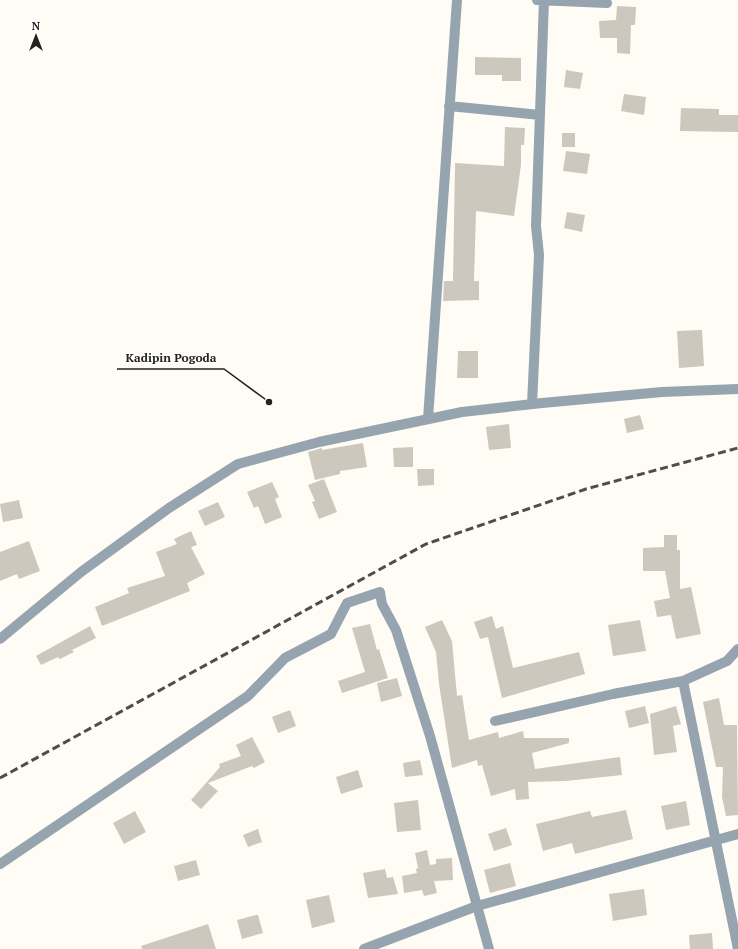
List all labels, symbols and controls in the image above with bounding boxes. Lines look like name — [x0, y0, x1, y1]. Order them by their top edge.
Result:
north arrow — [16, 16, 56, 56]
text: N — [32, 19, 41, 33]
callout: Kadipin Pogoda — [117, 345, 224, 369]
text: Kadipin Pogoda — [126, 350, 217, 365]

